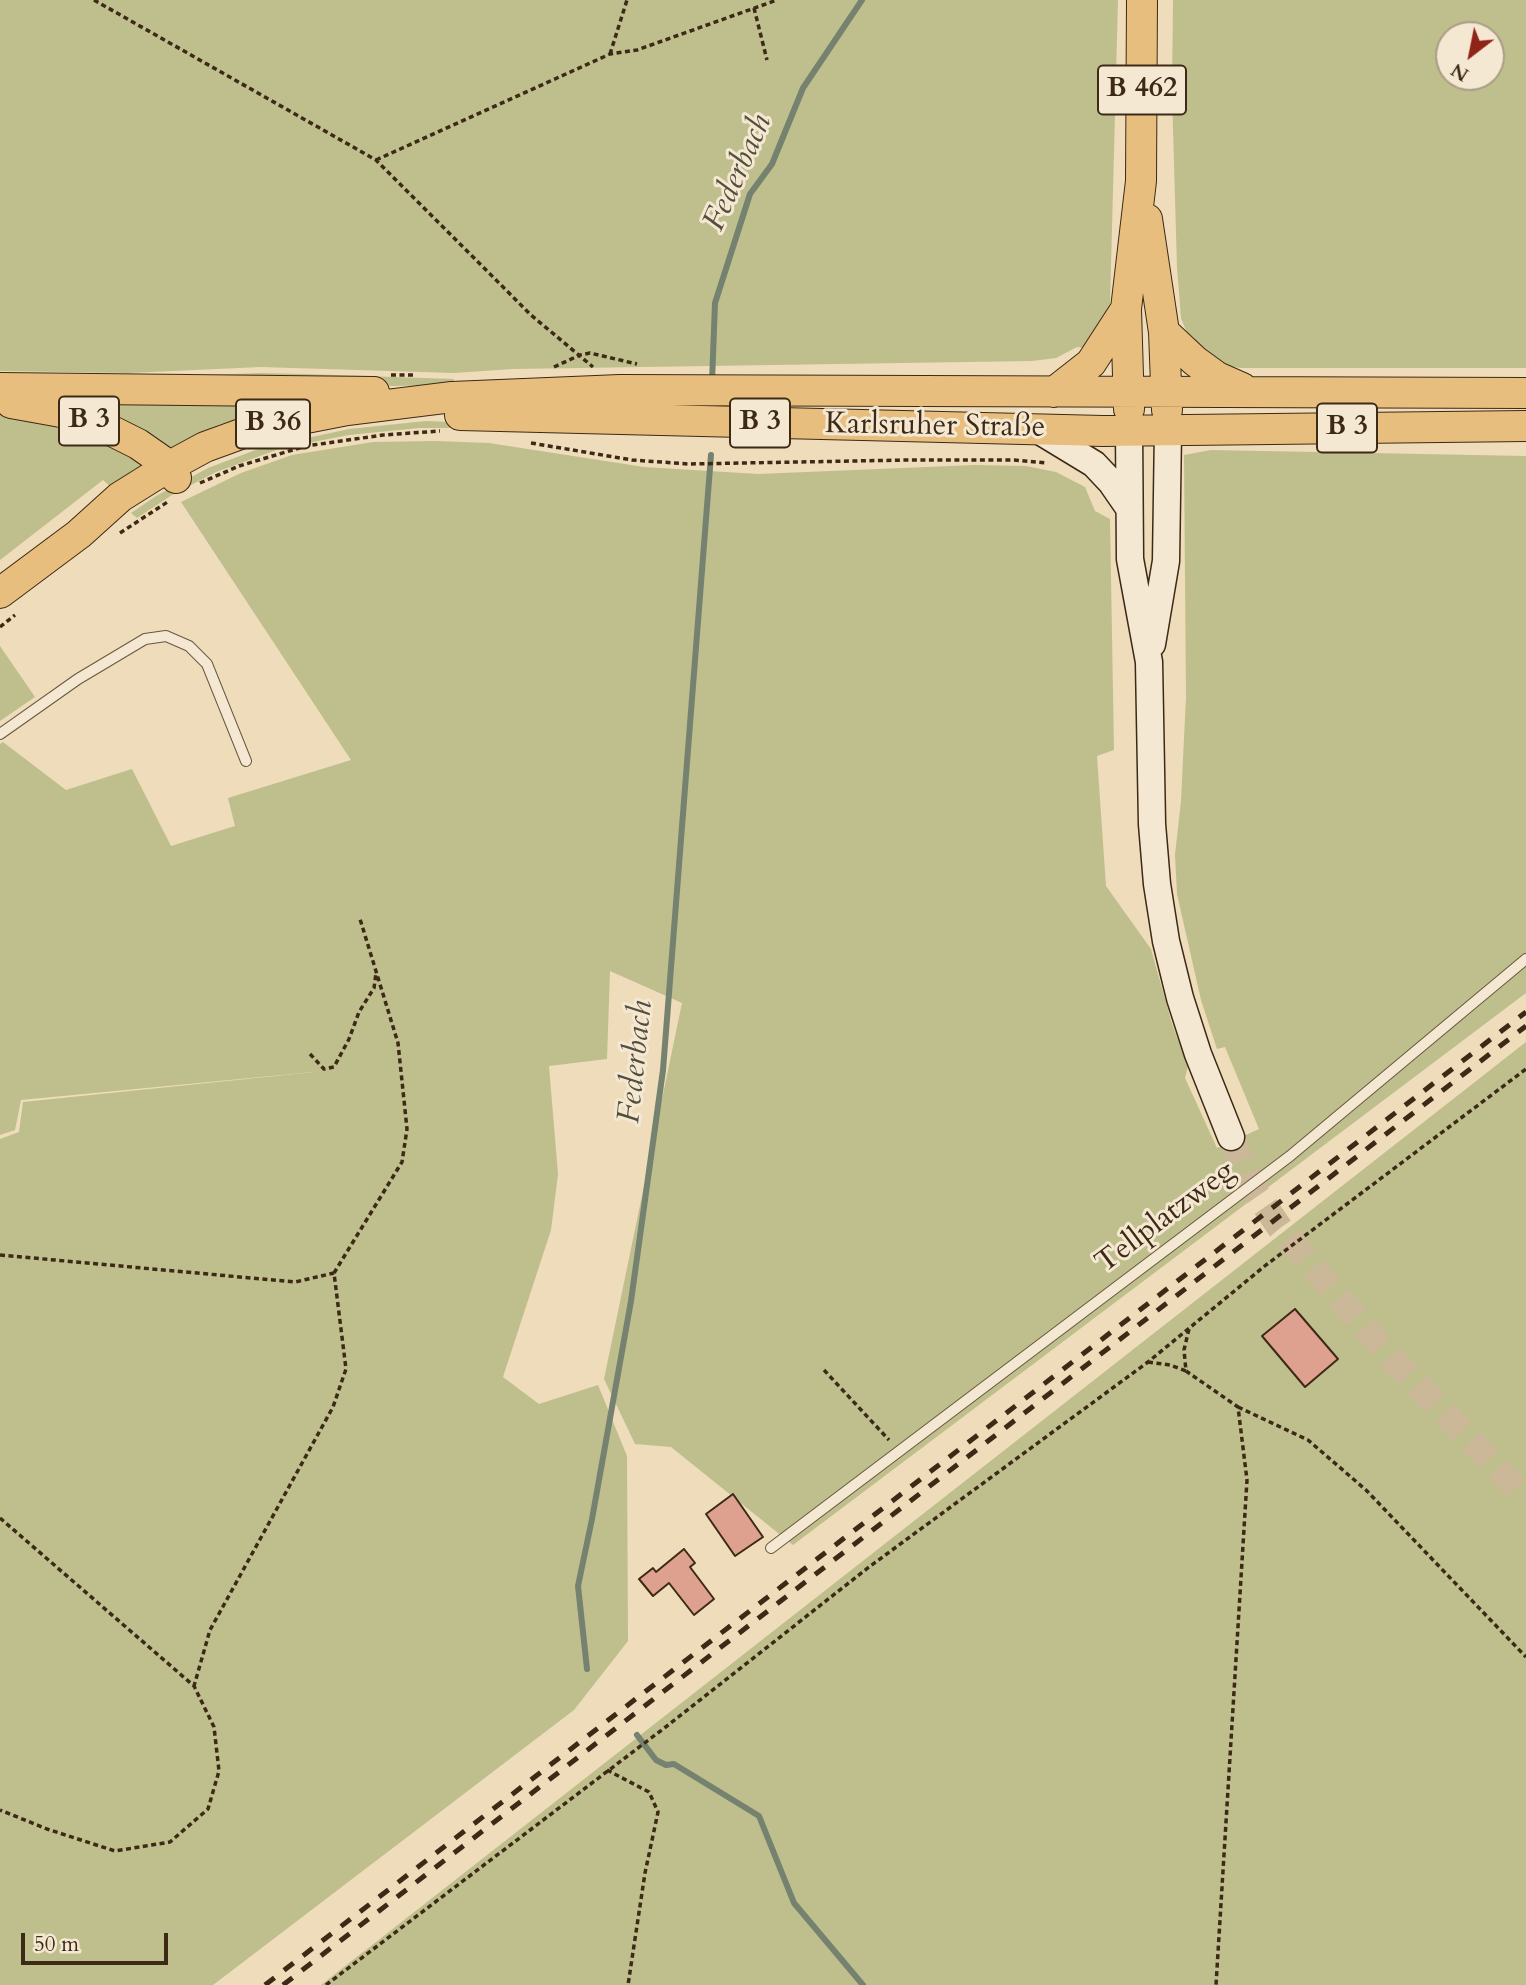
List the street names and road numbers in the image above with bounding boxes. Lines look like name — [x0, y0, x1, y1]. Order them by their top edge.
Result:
road number: B 462 — [1098, 66, 1186, 114]
road number: B 3 — [59, 396, 119, 446]
road number: B 3 — [730, 398, 790, 448]
road number: B 36 — [236, 400, 310, 448]
road number: B 3 — [1317, 404, 1377, 452]
street label: Karlsruher Straße — [825, 407, 1045, 447]
street label: Tellplatzweg — [1089, 1154, 1243, 1282]

